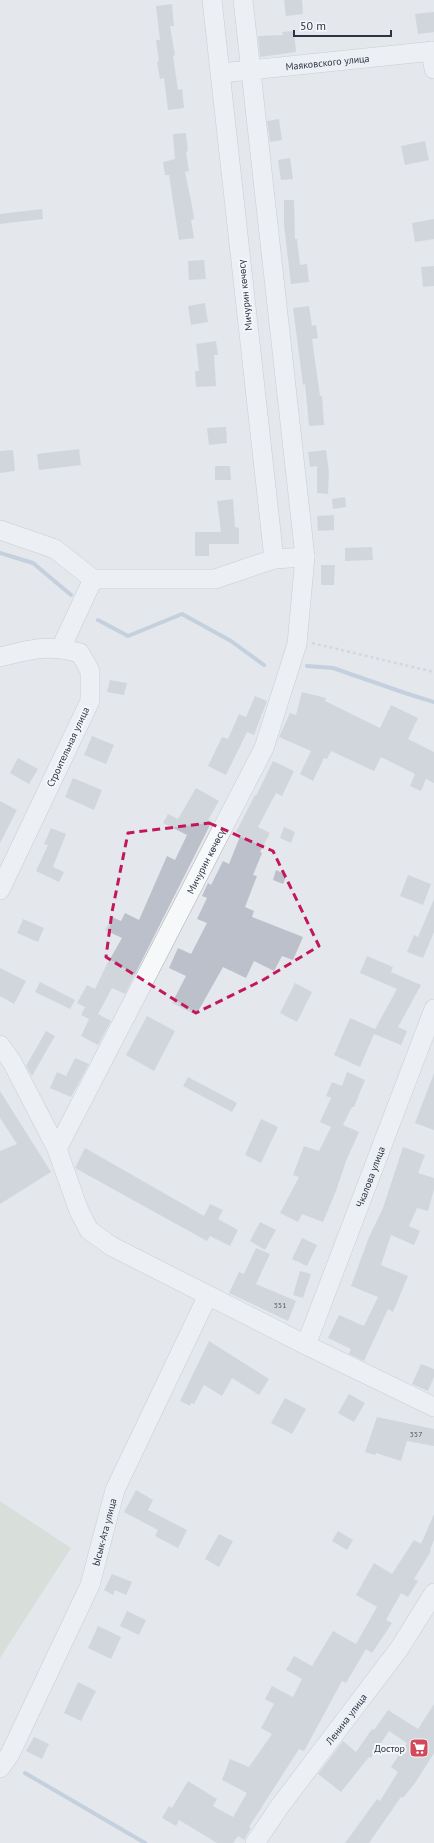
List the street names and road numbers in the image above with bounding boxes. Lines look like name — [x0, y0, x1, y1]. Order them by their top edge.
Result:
street label: Маяковского улица — [285, 51, 370, 73]
street label: Мичурин көчөсү — [235, 259, 255, 331]
street label: Строительная улица — [44, 705, 92, 789]
street label: Мичурин көчөсү — [183, 826, 228, 896]
street label: Чкалова улица — [353, 1144, 388, 1209]
street label: Ысык-Ата улица — [89, 1497, 119, 1567]
street label: Ленина улица — [322, 1691, 370, 1748]

